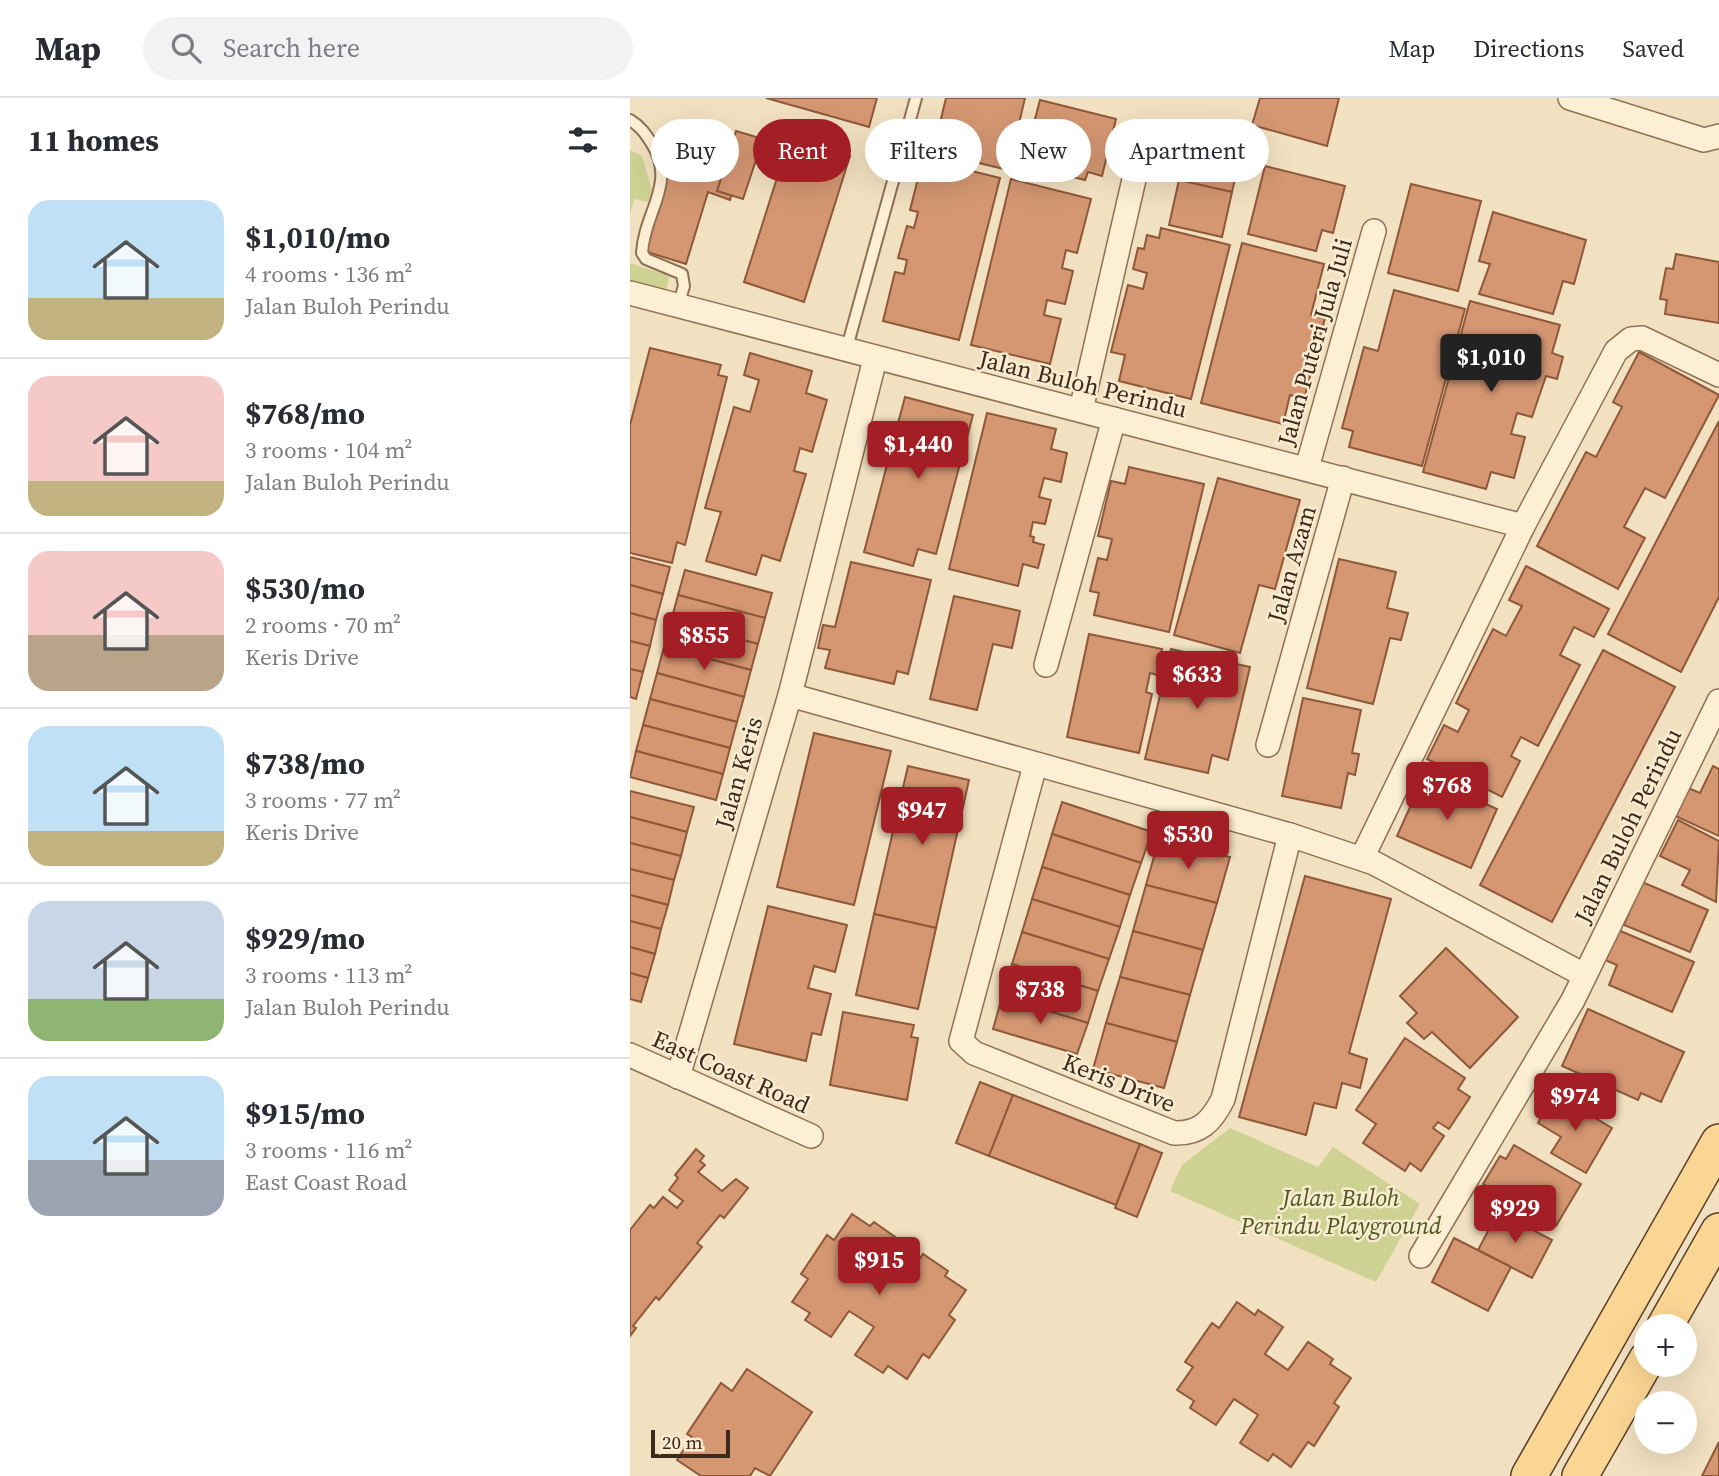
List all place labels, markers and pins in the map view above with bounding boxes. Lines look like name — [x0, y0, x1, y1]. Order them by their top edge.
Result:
pin: $1,010 — [1434, 334, 1548, 394]
pin: $1,440 — [861, 422, 975, 481]
pin: $855 — [663, 612, 745, 672]
pin: $633 — [1156, 652, 1238, 711]
pin: $768 — [1406, 762, 1488, 822]
pin: $947 — [881, 788, 963, 847]
pin: $530 — [1147, 812, 1229, 871]
pin: $738 — [999, 967, 1081, 1026]
pin: $974 — [1534, 1074, 1616, 1133]
pin: $929 — [1474, 1186, 1556, 1245]
pin: $915 — [838, 1238, 920, 1297]

